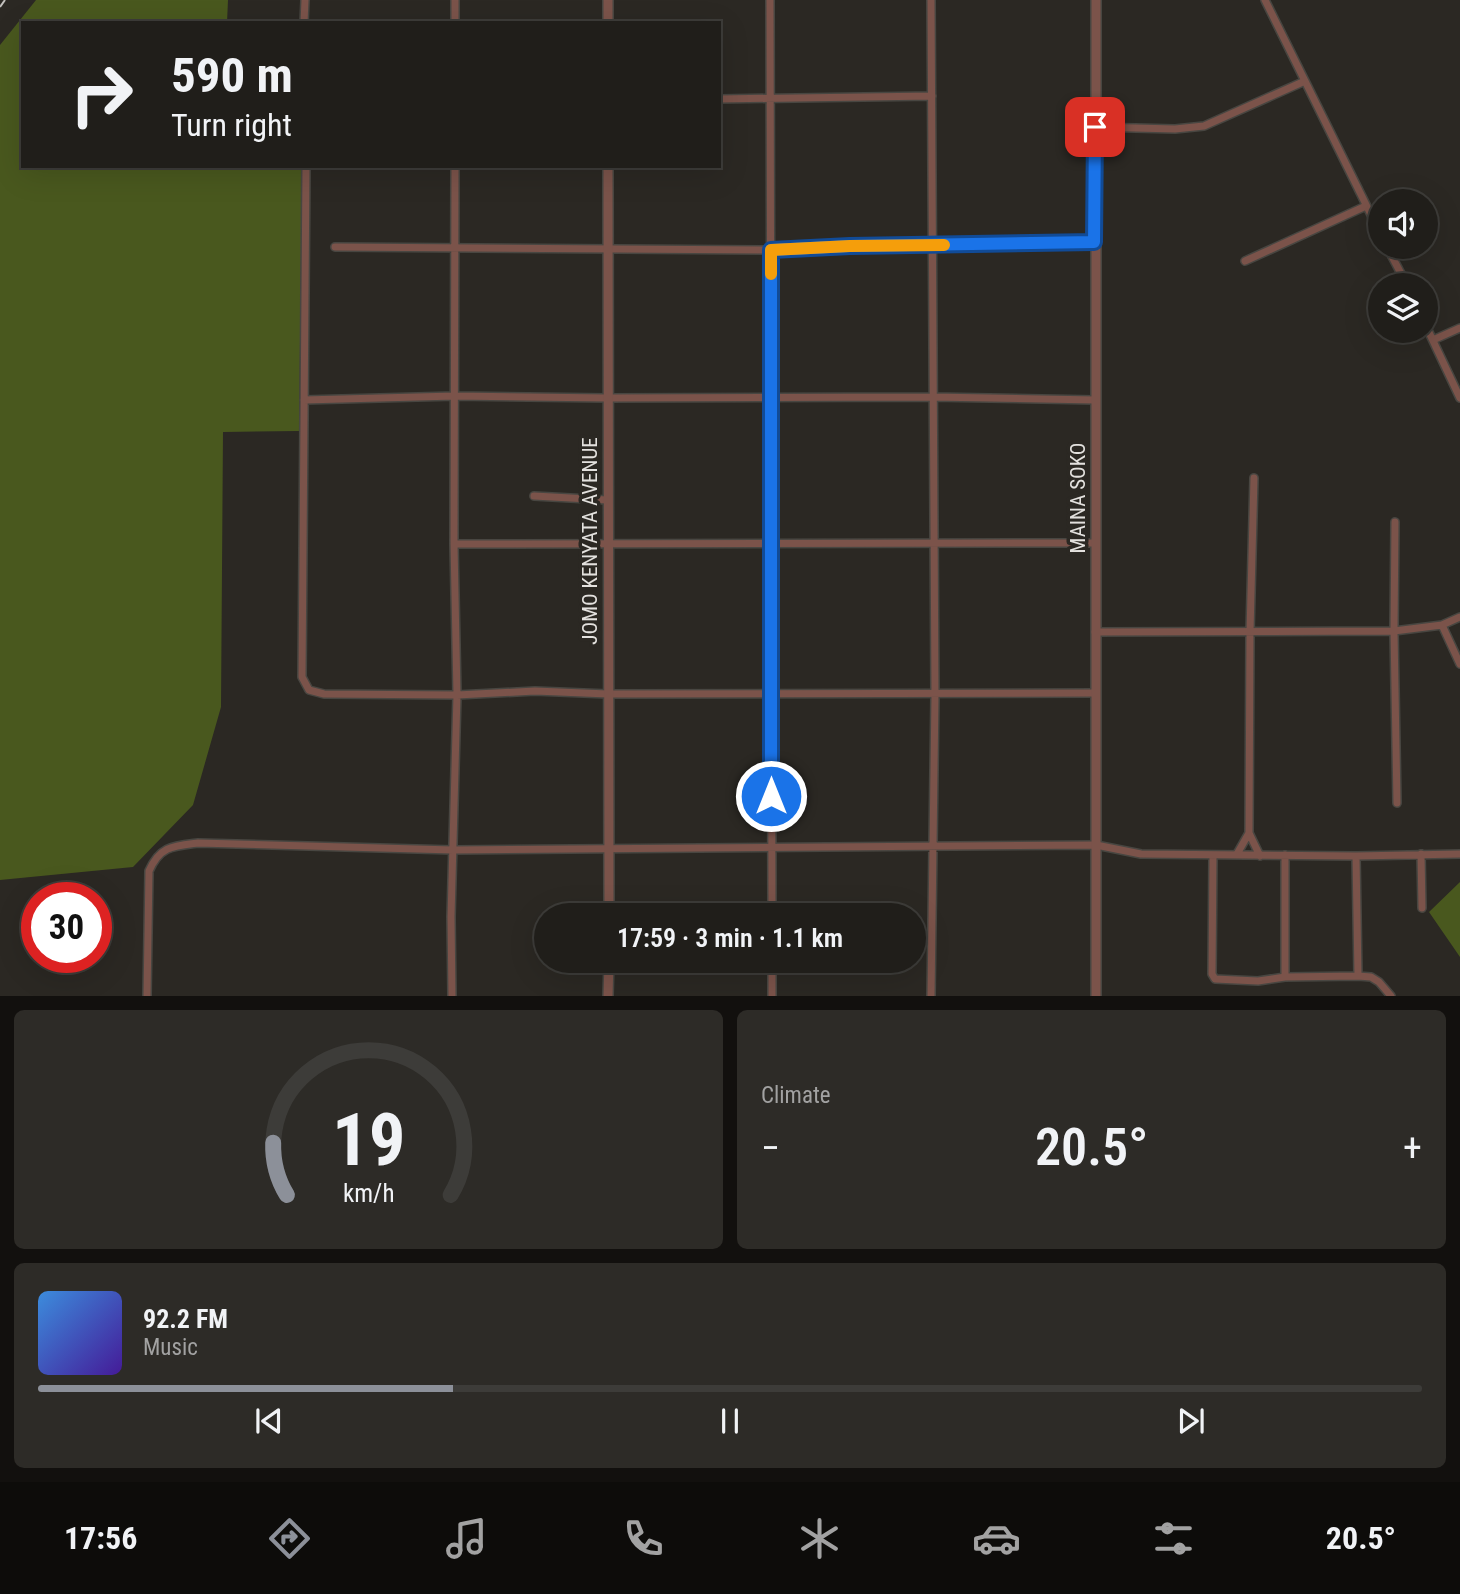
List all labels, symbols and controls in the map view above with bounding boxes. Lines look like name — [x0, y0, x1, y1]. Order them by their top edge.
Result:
text: 590 m — [171, 47, 293, 104]
icon: right — [56, 49, 147, 140]
pin — [1065, 97, 1125, 157]
text: Turn right — [171, 106, 292, 144]
icon: arrive — [1076, 108, 1114, 146]
map controls — [1368, 189, 1438, 343]
button: sound — [1368, 189, 1438, 259]
button: layers — [1368, 273, 1438, 343]
street label: JOMO KENYATA AVENUE — [578, 437, 602, 645]
street label: MAINA SOKO — [1066, 443, 1090, 553]
position arrow — [734, 759, 808, 833]
speed limit sign: 30 — [21, 882, 112, 973]
text: 17:59 · 3 min · 1.1 km — [617, 923, 843, 953]
text: Climate — [761, 1082, 831, 1109]
text: 19 — [332, 1098, 405, 1184]
text: 20.5° — [1035, 1117, 1148, 1178]
text: − — [761, 1126, 780, 1170]
text: + — [1403, 1126, 1422, 1170]
text: km/h — [343, 1179, 394, 1208]
text: 92.2 FM — [143, 1304, 228, 1334]
text: Music — [143, 1334, 198, 1361]
icon: previous — [250, 1402, 288, 1440]
icon: pause — [711, 1402, 749, 1440]
icon: next — [1172, 1402, 1210, 1440]
icon: directions — [265, 1514, 314, 1563]
icon: music — [442, 1514, 491, 1563]
icon: phone — [619, 1514, 668, 1563]
icon: climate — [795, 1514, 844, 1563]
icon: car — [972, 1514, 1021, 1563]
icon: filters — [1149, 1514, 1198, 1563]
text: 17:56 — [64, 1519, 137, 1557]
text: 20.5° — [1326, 1519, 1396, 1557]

